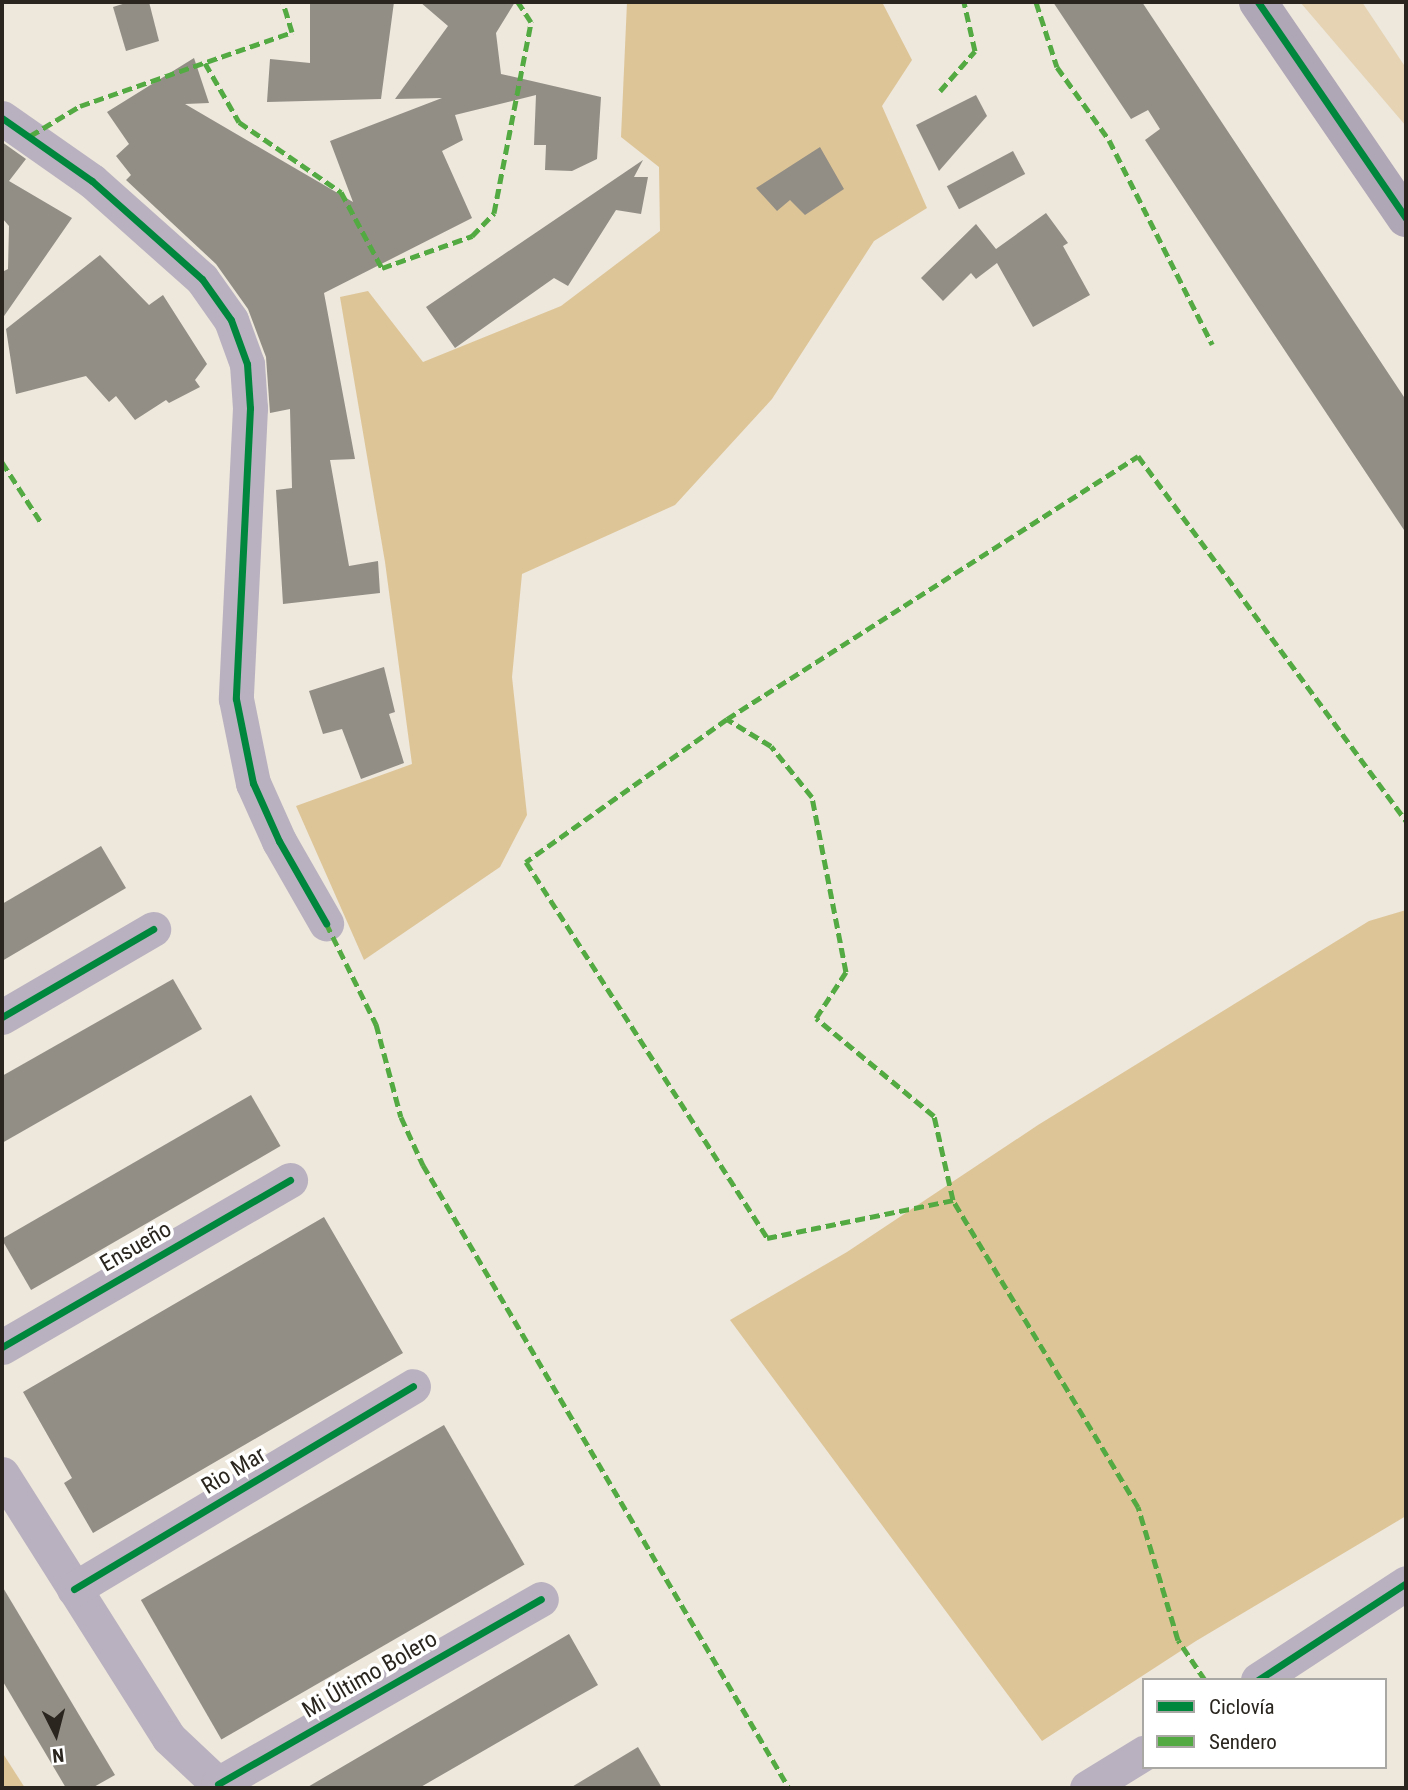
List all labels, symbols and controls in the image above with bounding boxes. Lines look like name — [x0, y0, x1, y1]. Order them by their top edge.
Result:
street label: Ensueño — [95, 1216, 177, 1278]
street label: Rio Mar — [197, 1441, 271, 1501]
street label: Mi Último Bolero — [298, 1625, 442, 1725]
legend — [1142, 1678, 1387, 1769]
text: Ciclovía — [1209, 1695, 1275, 1719]
north arrow — [21, 1699, 91, 1769]
text: Sendero — [1209, 1730, 1277, 1754]
text: N — [51, 1743, 65, 1767]

